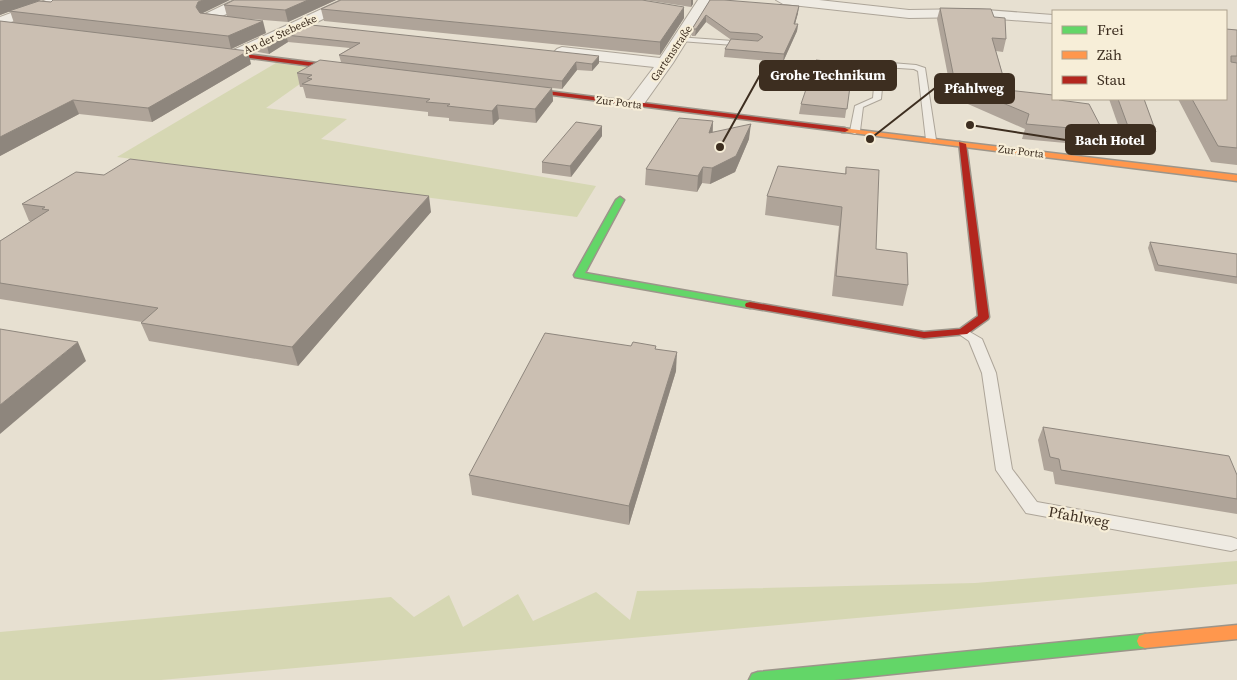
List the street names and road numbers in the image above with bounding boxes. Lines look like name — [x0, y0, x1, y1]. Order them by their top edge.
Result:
street label: An der Stebeeke — [241, 11, 320, 58]
street label: Gartenstraße — [647, 22, 696, 84]
street label: Zur Porta — [595, 92, 643, 113]
street label: Zur Porta — [997, 141, 1045, 162]
street label: Pfahlweg — [1047, 501, 1112, 532]

